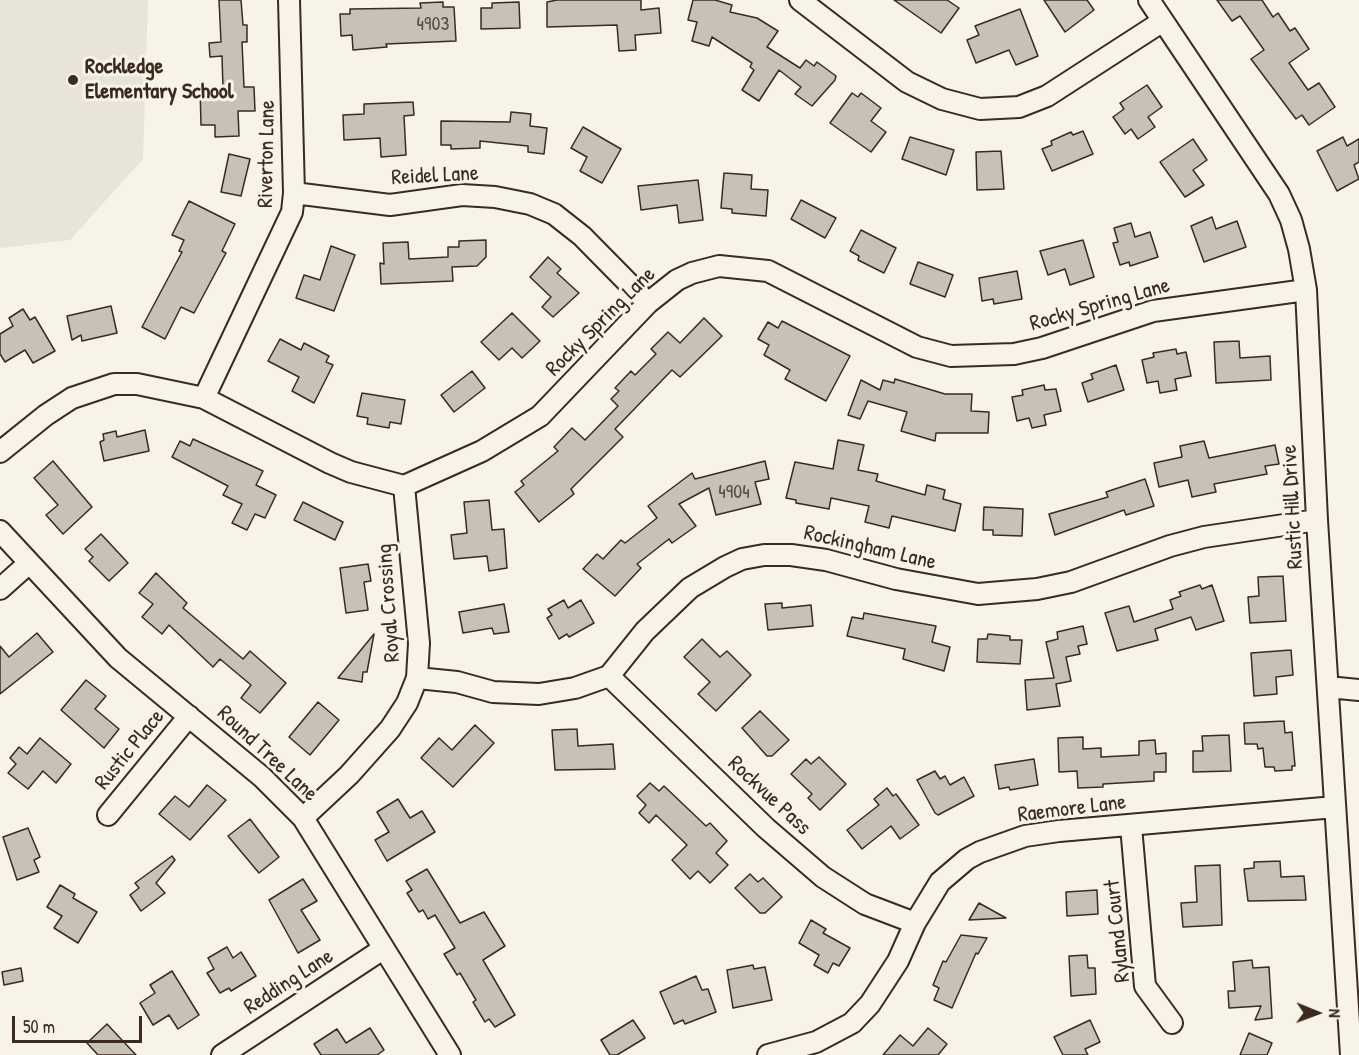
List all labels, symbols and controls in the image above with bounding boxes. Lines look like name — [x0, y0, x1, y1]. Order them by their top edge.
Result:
house number: 4903 — [417, 13, 449, 37]
place label: Rockledge Elementary School — [85, 54, 233, 106]
marker: Rockledge Elementary School — [66, 73, 80, 87]
street label: Riverton Lane — [253, 100, 281, 208]
street label: Reidel Lane — [391, 161, 479, 191]
street label: Rocky Spring Lane — [541, 262, 661, 382]
street label: Rocky Spring Lane — [1027, 272, 1173, 338]
street label: Rustic Hill Drive — [1277, 444, 1309, 570]
house number: 4904 — [718, 481, 750, 505]
street label: Rockingham Lane — [801, 520, 939, 576]
street label: Royal Crossing — [372, 543, 406, 663]
street label: Round Tree Lane — [211, 701, 323, 807]
street label: Rustic Place — [90, 705, 170, 795]
street label: Rockvue Pass — [722, 751, 816, 841]
street label: Raemore Lane — [1016, 789, 1128, 829]
street label: Ryland Court — [1099, 878, 1137, 984]
street label: Redding Lane — [239, 943, 339, 1021]
north arrow — [1287, 983, 1347, 1043]
scale bar — [15, 1004, 146, 1042]
text: N — [1324, 1009, 1346, 1018]
text: 50 m — [23, 1014, 55, 1039]

